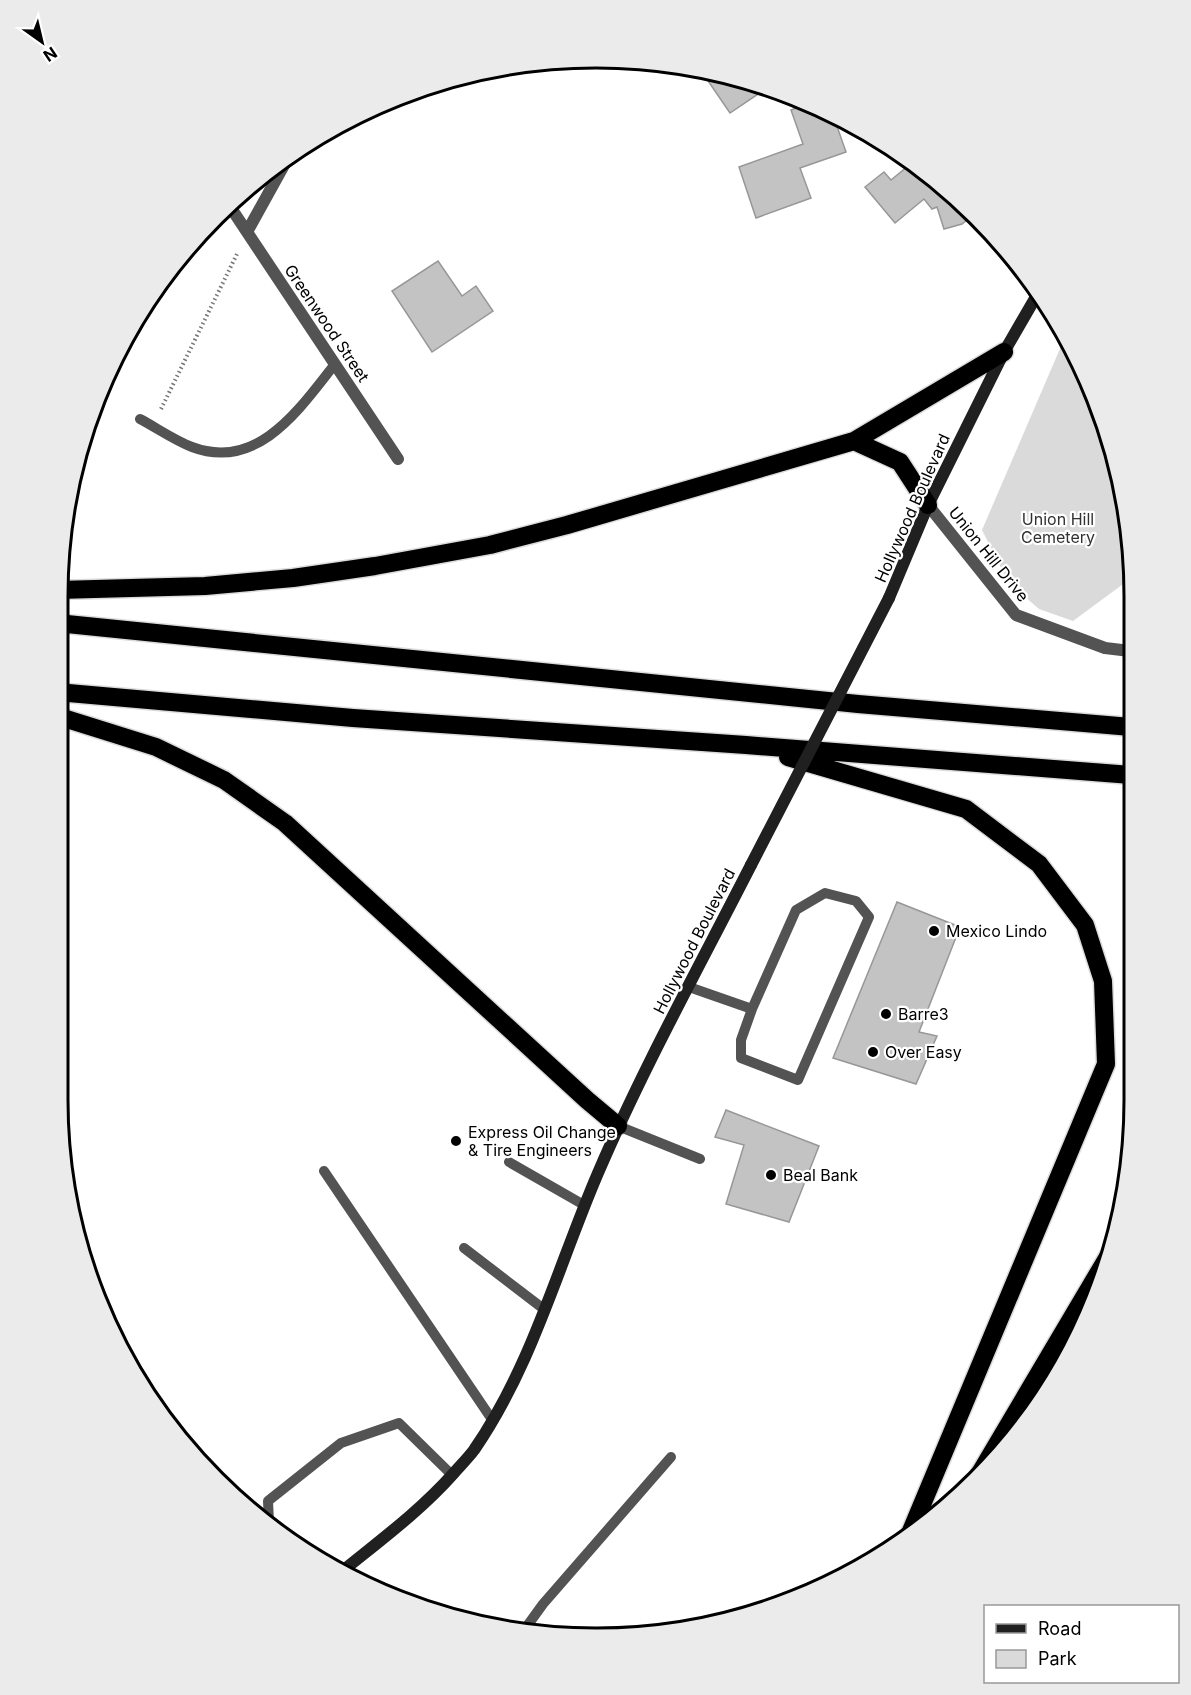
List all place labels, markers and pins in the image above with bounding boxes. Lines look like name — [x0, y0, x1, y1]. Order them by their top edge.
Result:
place label: Mexico Lindo — [946, 921, 1047, 941]
marker: Mexico Lindo — [927, 924, 941, 938]
place label: Barre3 — [898, 1004, 949, 1024]
marker: Barre3 — [879, 1007, 893, 1021]
place label: Over Easy — [885, 1042, 962, 1062]
marker: Over Easy — [866, 1045, 880, 1059]
place label: Express Oil Change & Tire Engineers — [468, 1122, 616, 1160]
marker: Express Oil Change & Tire Engineers — [449, 1134, 463, 1148]
place label: Beal Bank — [783, 1165, 858, 1185]
marker: Beal Bank — [764, 1168, 778, 1182]

